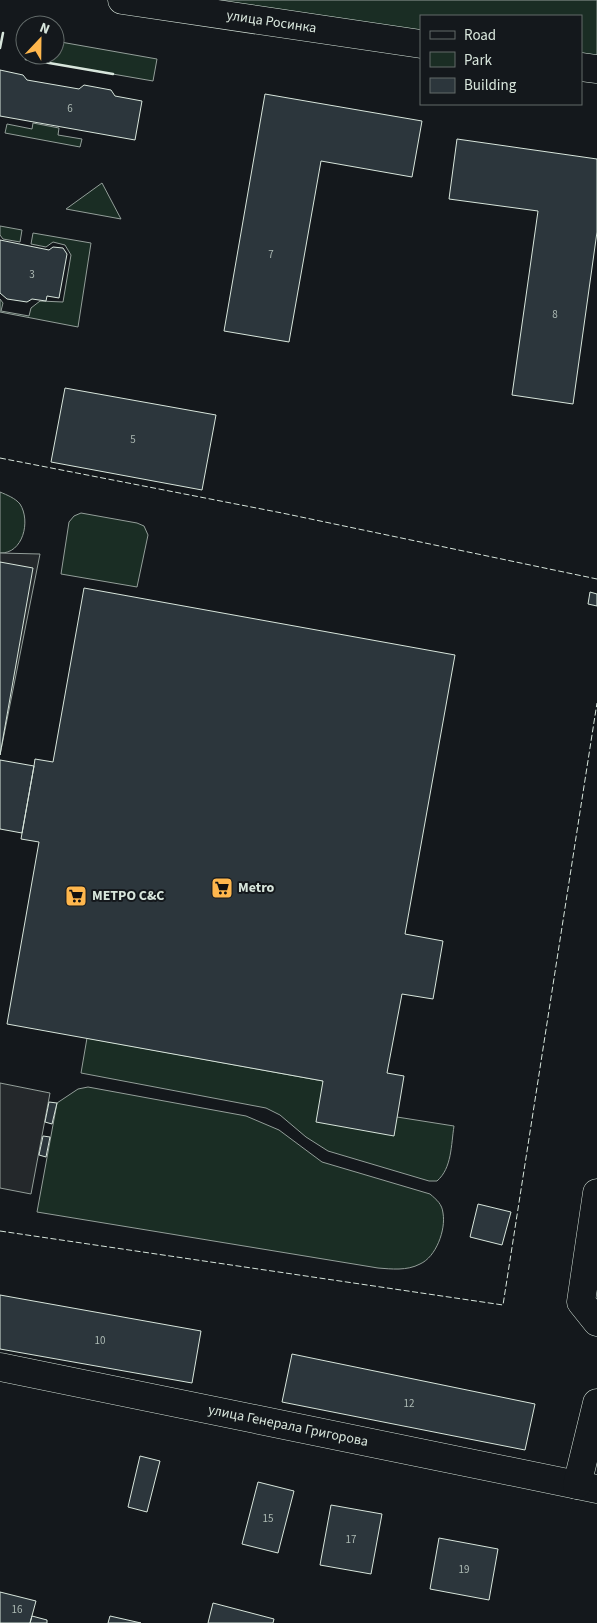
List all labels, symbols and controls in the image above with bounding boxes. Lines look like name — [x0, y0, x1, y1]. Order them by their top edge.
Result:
street label: улица Росинка — [225, 5, 318, 38]
north arrow — [15, 15, 65, 65]
legend — [420, 15, 582, 105]
text: N — [36, 18, 53, 40]
text: Road — [464, 25, 496, 46]
text: Park — [464, 50, 493, 71]
text: Building — [464, 75, 517, 96]
house number: 6 — [67, 101, 73, 116]
house number: 7 — [268, 247, 274, 262]
house number: 3 — [29, 267, 35, 282]
house number: 8 — [552, 307, 558, 322]
house number: 5 — [130, 432, 136, 447]
supermarket icon: Metro — [210, 876, 234, 900]
place label: Metro — [238, 878, 275, 898]
supermarket icon: МЕТРО С&С — [64, 884, 88, 908]
place label: МЕТРО С&С — [92, 886, 164, 906]
house number: 10 — [95, 1333, 105, 1348]
house number: 12 — [404, 1396, 414, 1411]
street label: улица Генерала Григорова — [206, 1400, 370, 1452]
house number: 15 — [263, 1511, 273, 1526]
house number: 17 — [346, 1532, 356, 1547]
house number: 19 — [459, 1562, 469, 1577]
house number: 16 — [12, 1602, 23, 1617]

